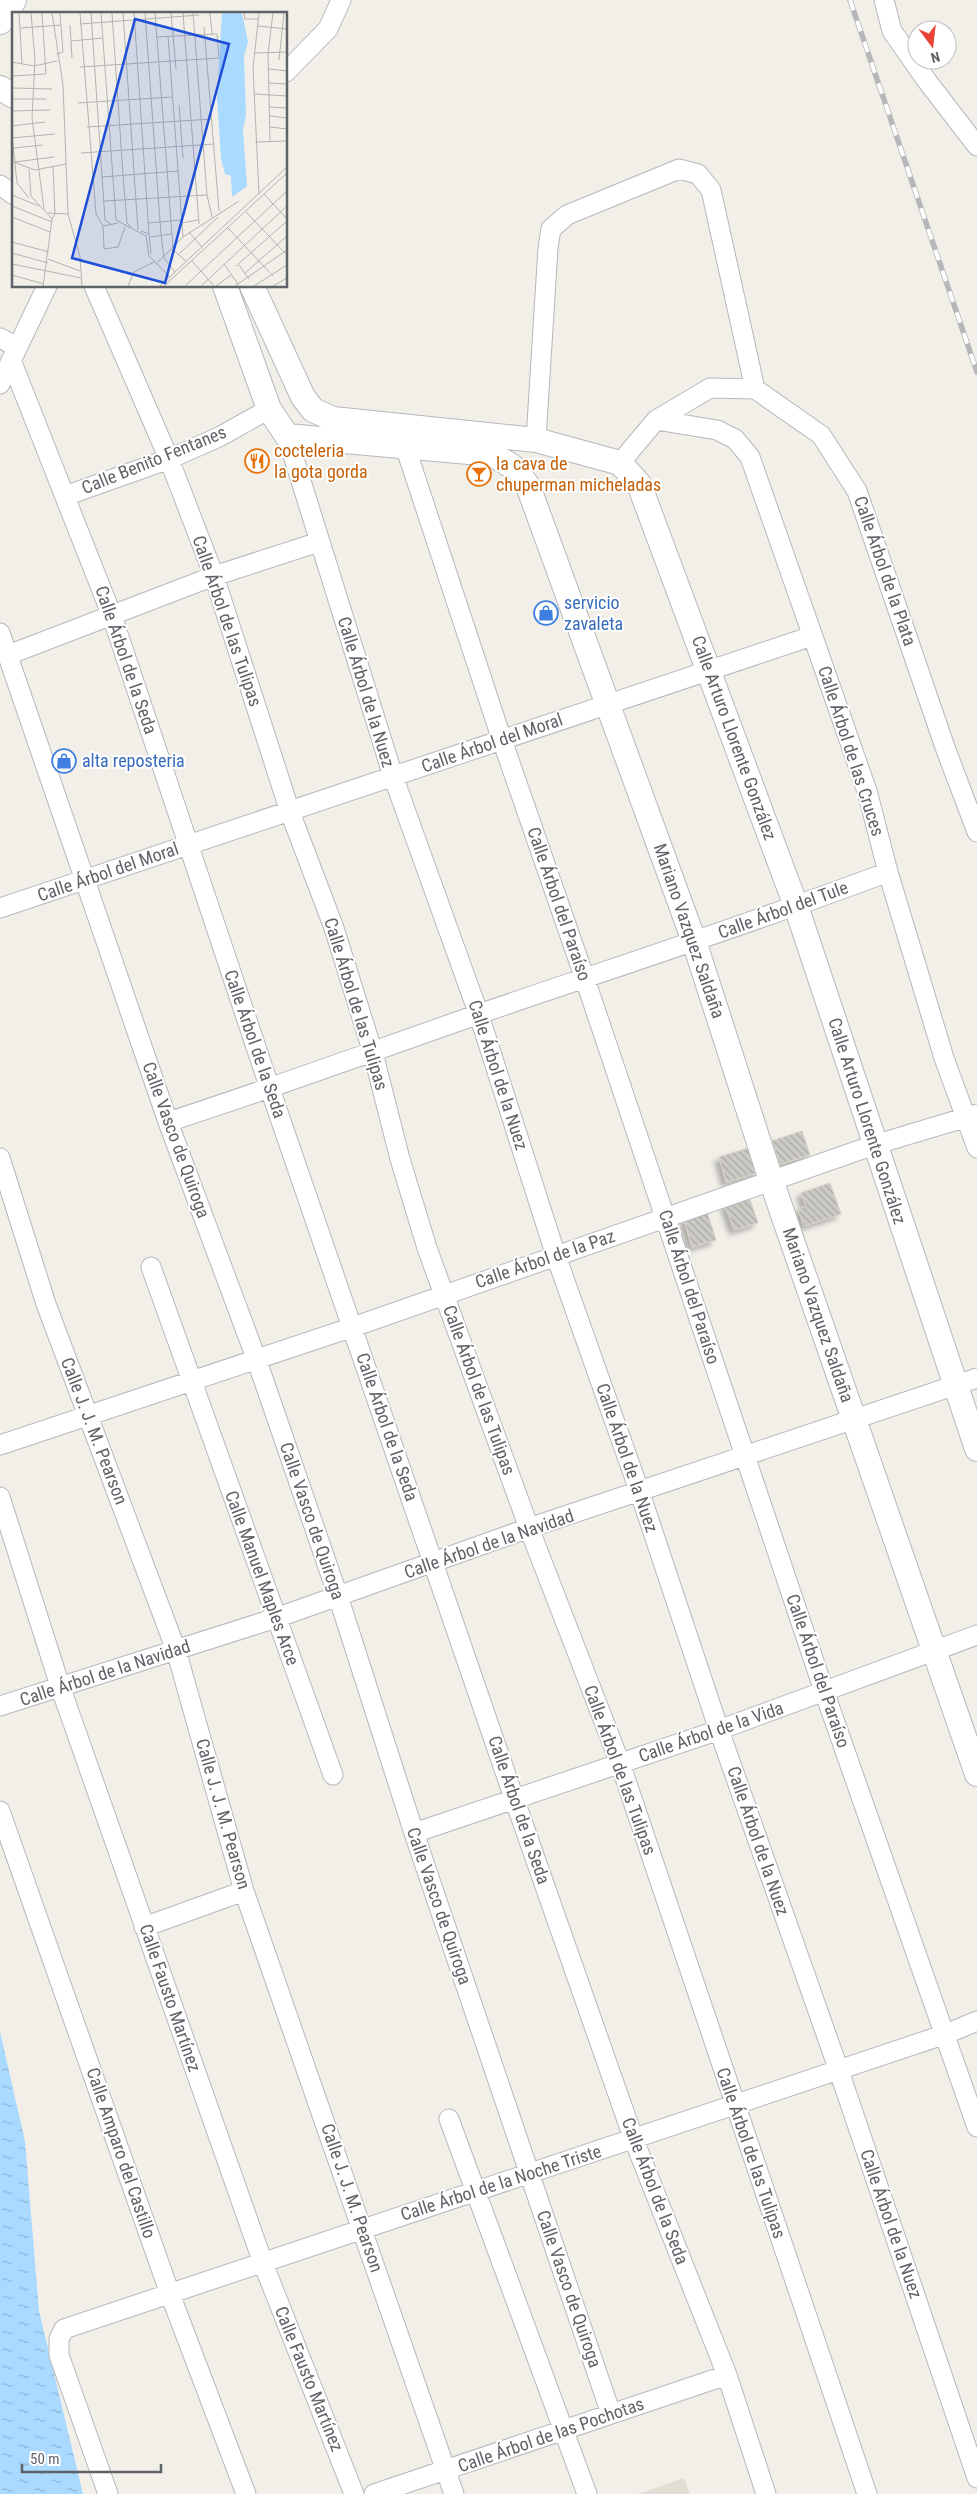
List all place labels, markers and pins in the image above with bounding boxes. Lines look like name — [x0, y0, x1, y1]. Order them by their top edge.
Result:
place label: cocteleria la gota gorda — [274, 440, 368, 482]
restaurant icon: cocteleria la gota gorda — [244, 448, 270, 474]
place label: la cava de chuperman micheladas — [496, 453, 661, 495]
bar icon: la cava de chuperman micheladas — [466, 461, 492, 487]
place label: servicio zavaleta — [564, 592, 623, 634]
shop icon: servicio zavaleta — [533, 600, 559, 626]
shop icon: alta reposteria — [51, 748, 77, 774]
place label: alta reposteria — [82, 750, 185, 771]

